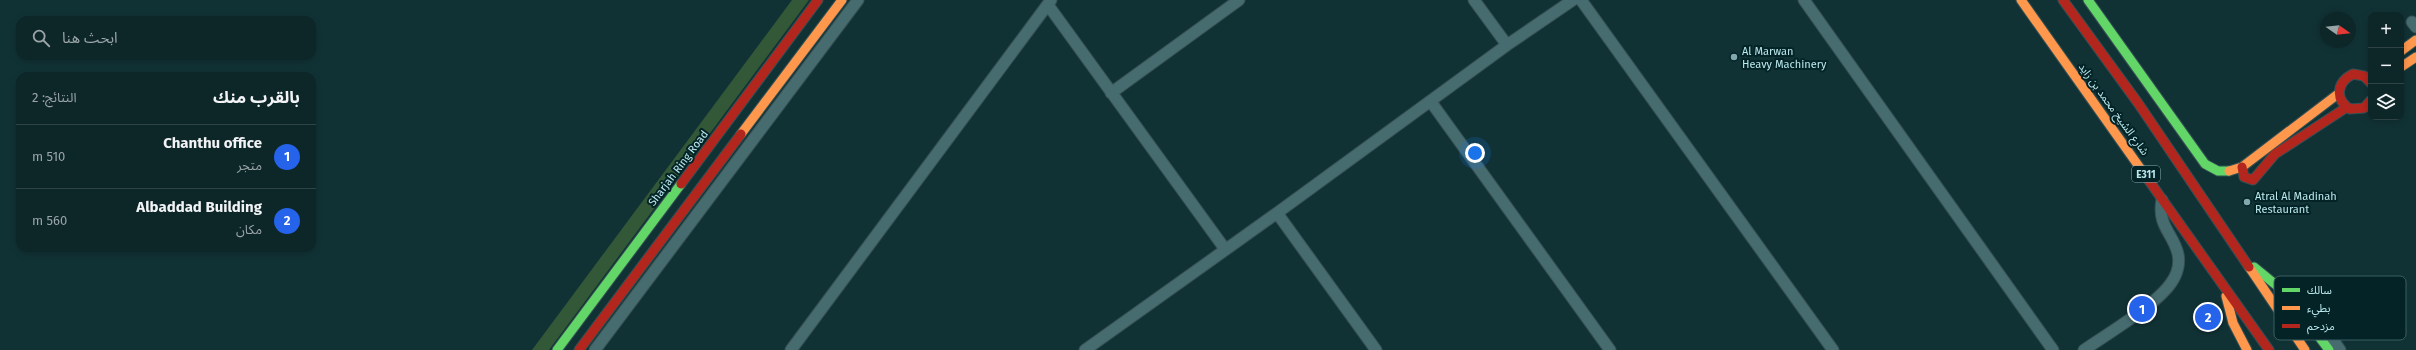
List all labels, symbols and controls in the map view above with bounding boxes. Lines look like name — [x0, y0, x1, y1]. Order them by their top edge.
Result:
north arrow — [2320, 12, 2356, 48]
map controls — [2368, 12, 2404, 120]
button: + — [2368, 12, 2404, 48]
search box — [16, 16, 316, 60]
icon: search — [30, 27, 52, 49]
text: ابحث هنا — [62, 29, 118, 47]
place label: Al Marwan Heavy Machinery — [1742, 45, 1827, 71]
button: − — [2368, 48, 2404, 84]
marker: Al Marwan Heavy Machinery — [1729, 52, 1739, 62]
street label: شارع الشيخ محمد بن زايد — [2075, 61, 2152, 159]
button: layers — [2368, 84, 2404, 120]
text: بالقرب منك — [213, 87, 300, 108]
text: النتائج: 2 — [32, 90, 77, 105]
street label: Sharjah Ring Road — [646, 128, 711, 209]
text: Chanthu office — [163, 134, 262, 152]
your location — [1465, 143, 1485, 163]
text: 510 m — [32, 149, 65, 164]
text: 1 — [284, 149, 290, 164]
text: متجر — [237, 158, 262, 173]
road number: E311 — [2132, 166, 2160, 182]
place label: Atral Al Madinah Restaurant — [2255, 190, 2337, 216]
marker: Atral Al Madinah Restaurant — [2242, 197, 2252, 207]
text: Albaddad Building — [136, 198, 262, 216]
text: 560 m — [32, 213, 67, 228]
text: 2 — [284, 213, 290, 228]
text: مكان — [236, 222, 262, 237]
legend — [2274, 276, 2406, 340]
text: سالك — [2307, 284, 2332, 297]
pin: 1 — [2129, 294, 2155, 324]
pin: 2 — [2195, 302, 2221, 332]
text: بطيء — [2307, 302, 2330, 318]
text: مزدحم — [2307, 320, 2335, 335]

